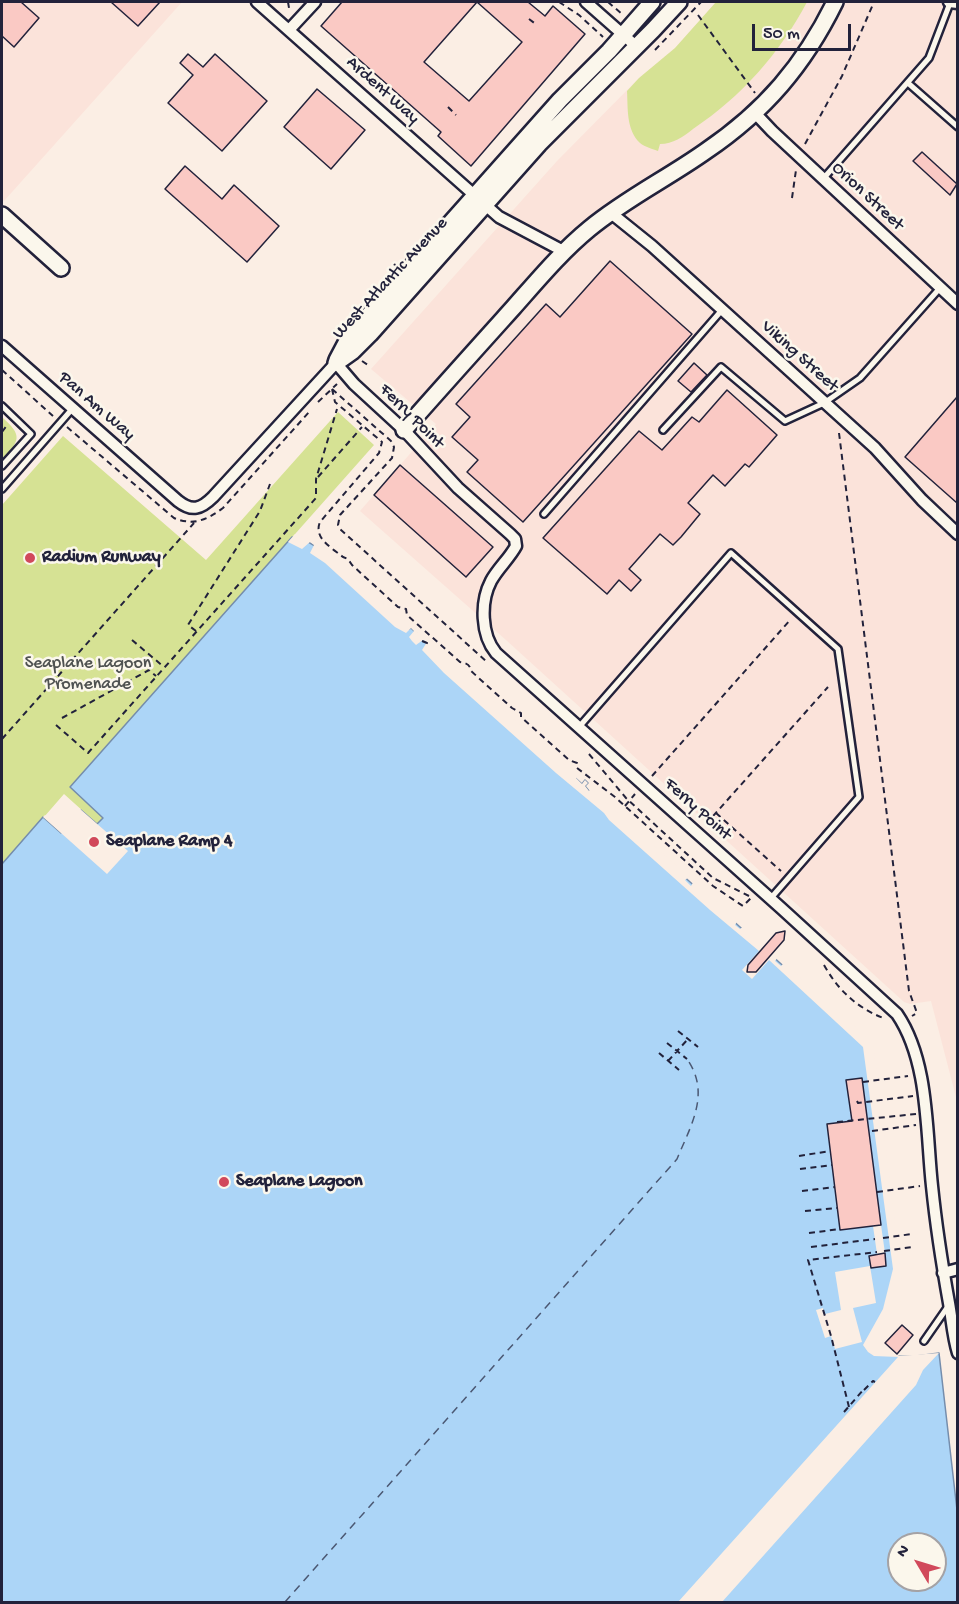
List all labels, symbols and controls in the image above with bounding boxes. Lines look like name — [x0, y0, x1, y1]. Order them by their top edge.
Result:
scale bar — [755, 12, 854, 50]
text: 50 m — [763, 24, 800, 45]
street label: Ardent Way — [341, 52, 423, 130]
street label: Orion Street — [826, 158, 908, 236]
street label: West Atlantic Avenue — [329, 213, 453, 345]
street label: Viking Street — [756, 317, 842, 397]
street label: Pan Am Way — [53, 368, 139, 446]
street label: Ferry Point — [374, 380, 448, 454]
place label: Radium Runway — [42, 547, 161, 569]
marker: Radium Runway — [23, 551, 37, 565]
park label: Seaplane Lagoon Promenade — [25, 653, 151, 696]
street label: Ferry Point — [659, 774, 735, 846]
place label: Seaplane Ramp 4 — [106, 831, 232, 853]
marker: Seaplane Ramp 4 — [87, 835, 101, 849]
place label: Seaplane Lagoon — [236, 1171, 363, 1193]
marker: Seaplane Lagoon — [217, 1175, 231, 1189]
north arrow — [887, 1532, 947, 1592]
text: N — [893, 1542, 915, 1562]

